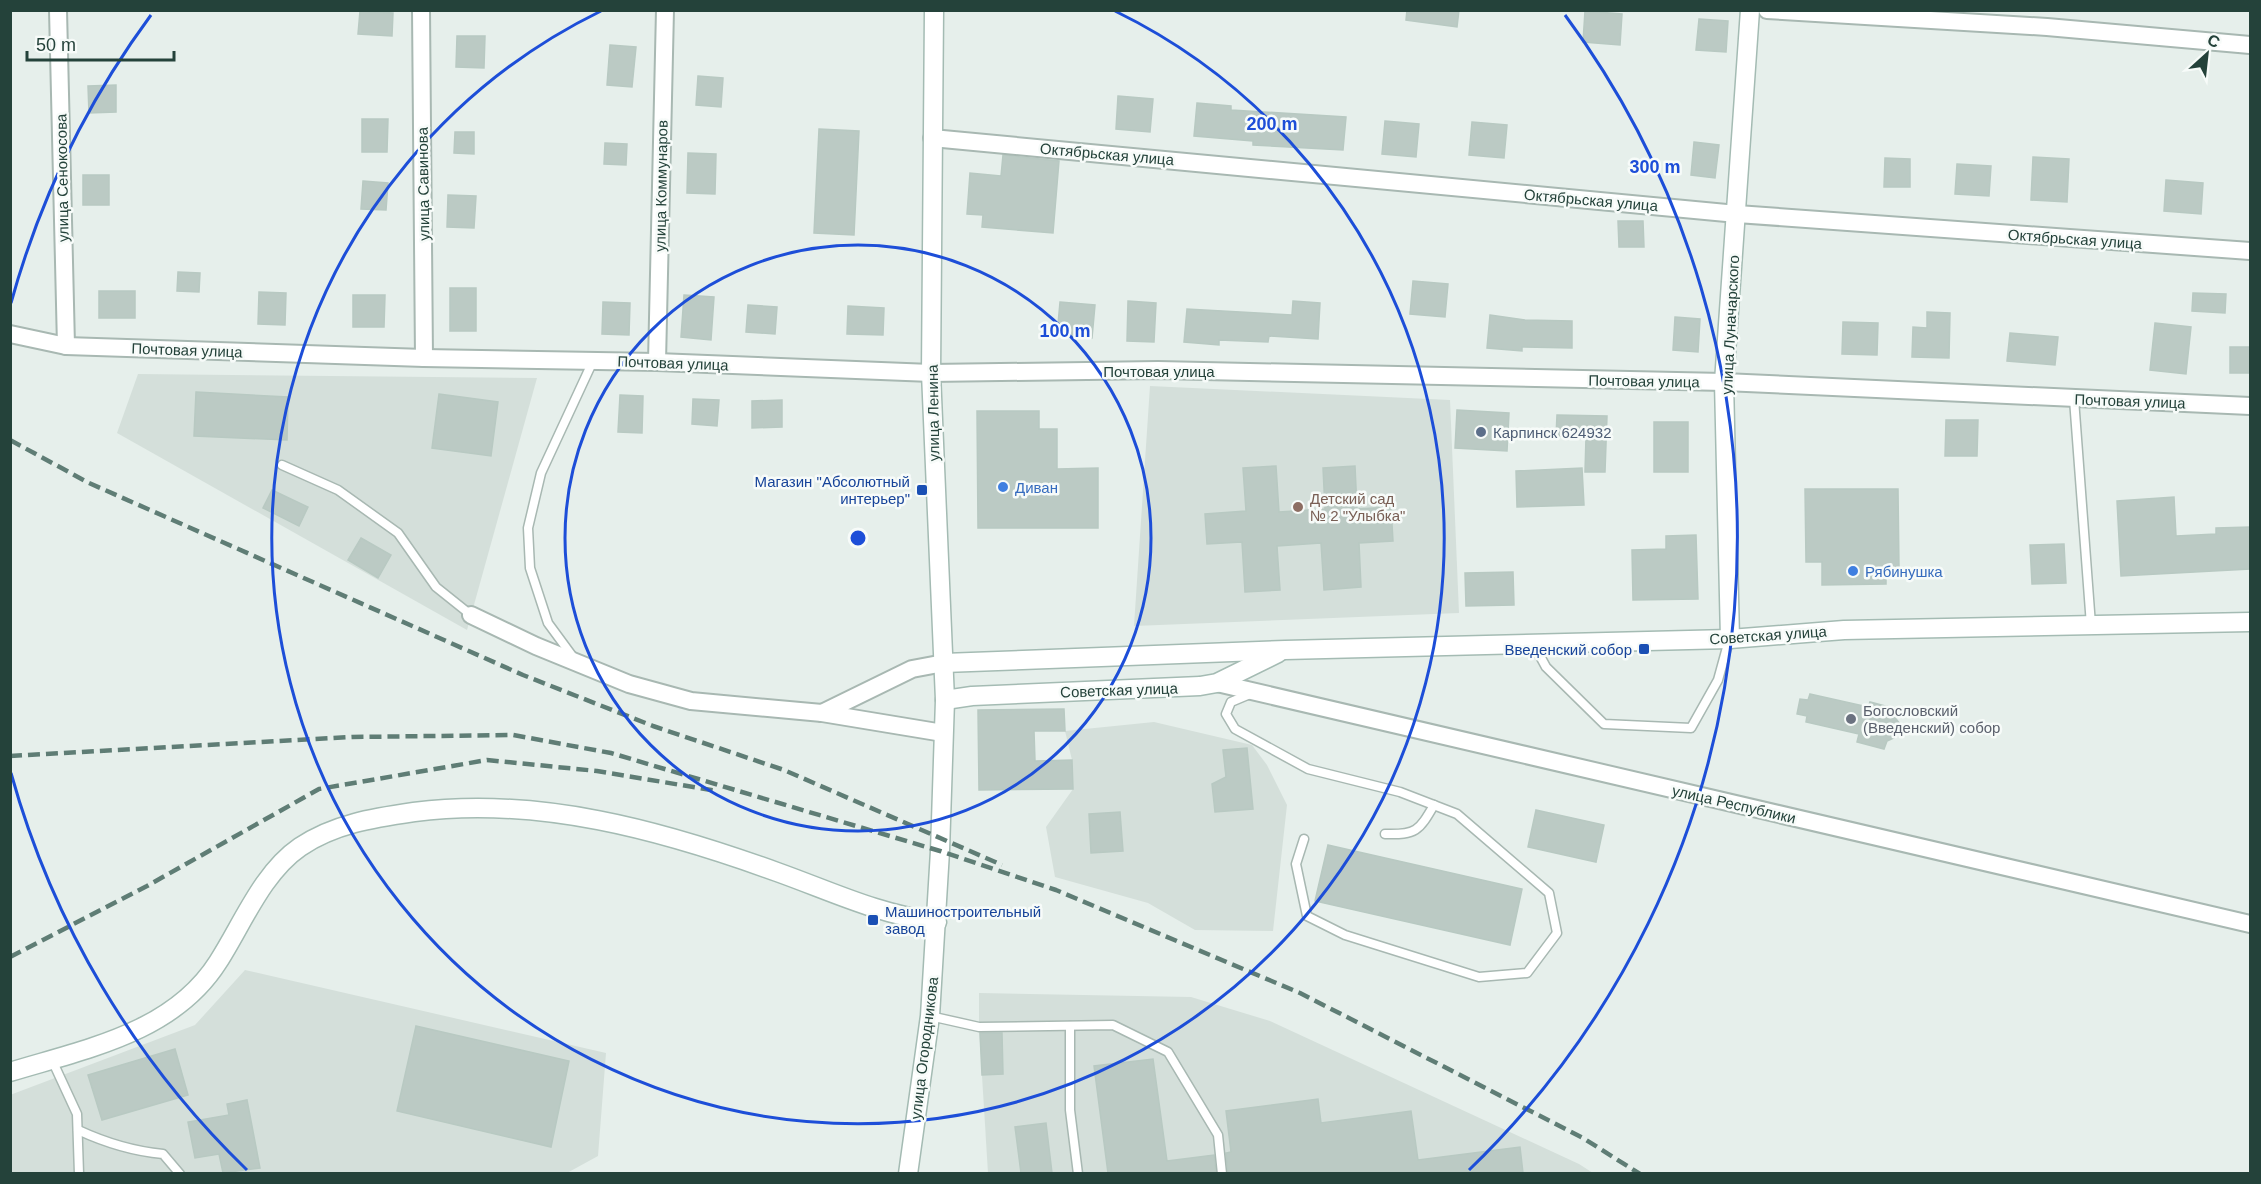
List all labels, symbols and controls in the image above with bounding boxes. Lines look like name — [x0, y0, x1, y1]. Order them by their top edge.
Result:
scale bar — [27, 24, 174, 62]
north arrow — [2177, 24, 2237, 84]
text: С — [2205, 31, 2223, 51]
text: 50 m — [36, 35, 76, 55]
street label: улица Сенокосова — [52, 113, 72, 242]
text: 200 m — [1246, 114, 1298, 134]
street label: улица Коммунаров — [651, 120, 671, 252]
street label: улица Савинова — [413, 126, 432, 241]
street label: Октябрьская улица — [1039, 140, 1175, 168]
text: 300 m — [1629, 157, 1681, 177]
street label: Октябрьская улица — [1523, 186, 1659, 214]
street label: Октябрьская улица — [2007, 226, 2143, 252]
street label: улица Луначарского — [1718, 255, 1742, 395]
text: 100 m — [1039, 321, 1091, 341]
street label: Почтовая улица — [131, 340, 244, 360]
street label: Почтовая улица — [617, 353, 730, 373]
street label: Почтовая улица — [1103, 363, 1215, 380]
street label: улица Ленина — [924, 364, 942, 462]
street label: Почтовая улица — [1588, 372, 1700, 390]
street label: Почтовая улица — [2074, 391, 2187, 411]
place label: Карпинск 624932 — [1493, 424, 1612, 441]
marker: Карпинск 624932 — [1474, 425, 1488, 439]
place label: Магазин "Абсолютный интерьер" — [755, 473, 910, 507]
place label: Диван — [1015, 479, 1058, 496]
marker: Диван — [996, 480, 1010, 494]
marker: Магазин "Абсолютный интерьер" — [915, 483, 929, 497]
place label: Детский сад № 2 "Улыбка" — [1310, 490, 1405, 524]
marker: Детский сад № 2 "Улыбка" — [1291, 500, 1305, 514]
centre of rings — [848, 528, 868, 548]
place label: Рябинушка — [1865, 563, 1943, 580]
marker: Рябинушка — [1846, 564, 1860, 578]
street label: Советская улица — [1709, 622, 1828, 648]
place label: Введенский собор — [1505, 641, 1632, 658]
marker: Введенский собор — [1637, 642, 1651, 656]
street label: Советская улица — [1060, 679, 1179, 701]
place label: Богословский (Введенский) собор — [1863, 702, 2000, 736]
marker: Богословский (Введенский) собор — [1844, 712, 1858, 726]
street label: улица Республики — [1671, 782, 1797, 826]
place label: Машиностроительный завод — [885, 903, 1041, 937]
marker: Машиностроительный завод — [866, 913, 880, 927]
street label: улица Огородникова — [907, 975, 941, 1120]

